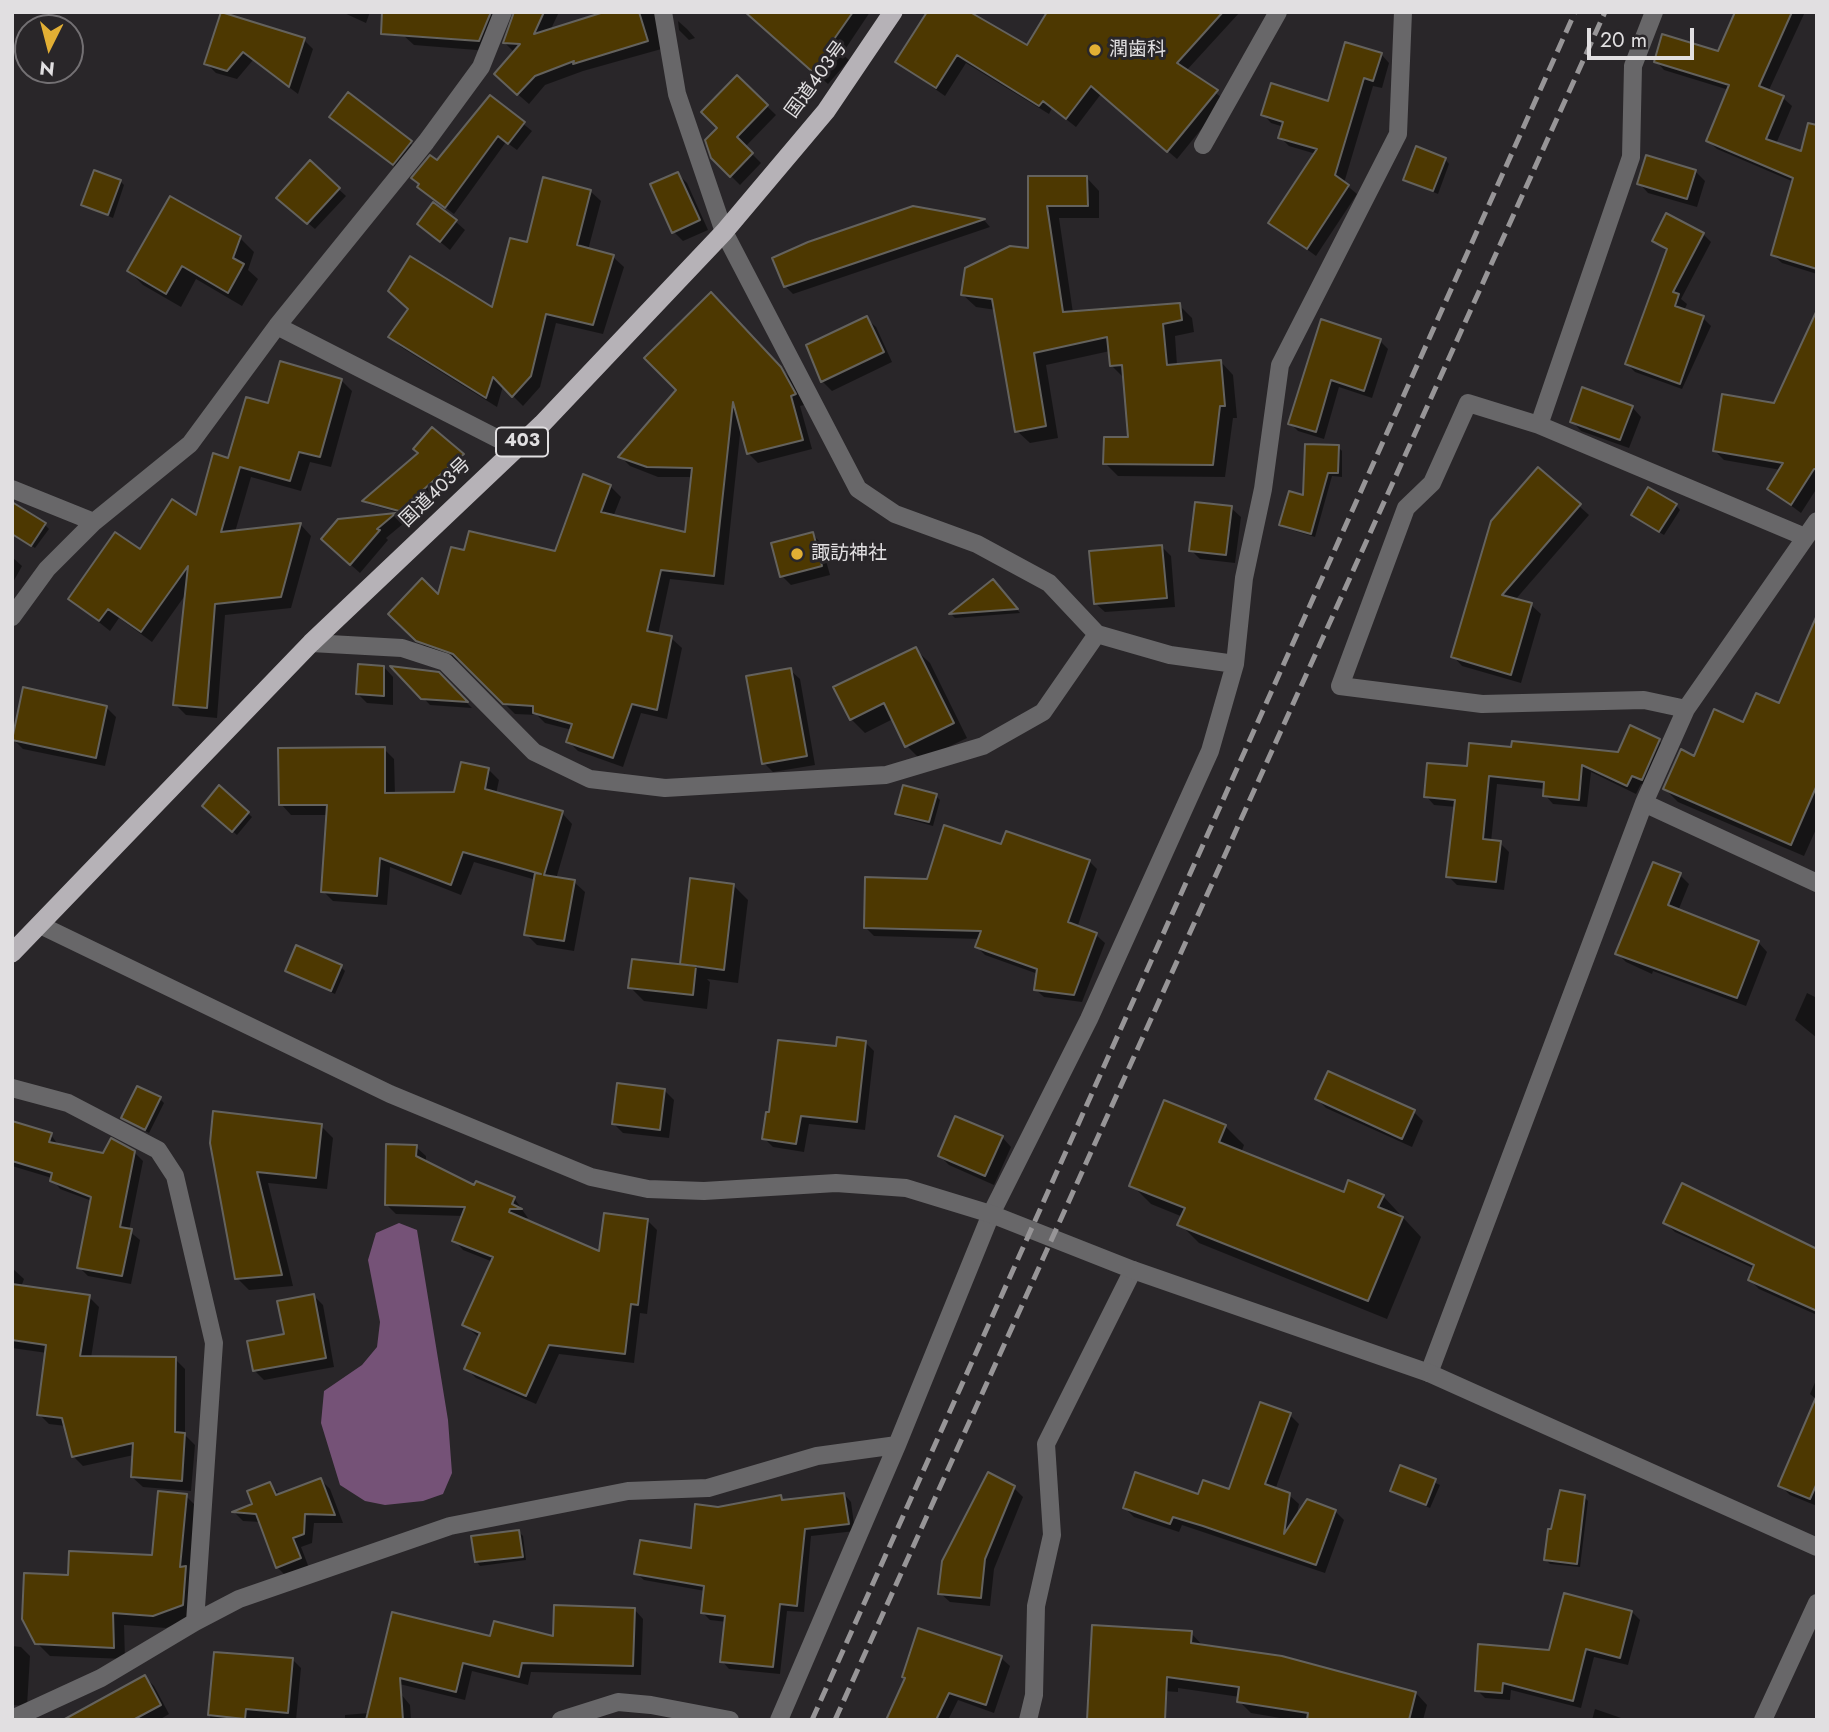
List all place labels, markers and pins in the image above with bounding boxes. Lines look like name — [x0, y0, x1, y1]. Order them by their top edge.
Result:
place label: 潤歯科 — [1109, 39, 1166, 61]
marker: 潤歯科 — [1087, 42, 1103, 58]
place label: 諏訪神社 — [811, 543, 887, 565]
marker: 諏訪神社 — [789, 546, 805, 562]

